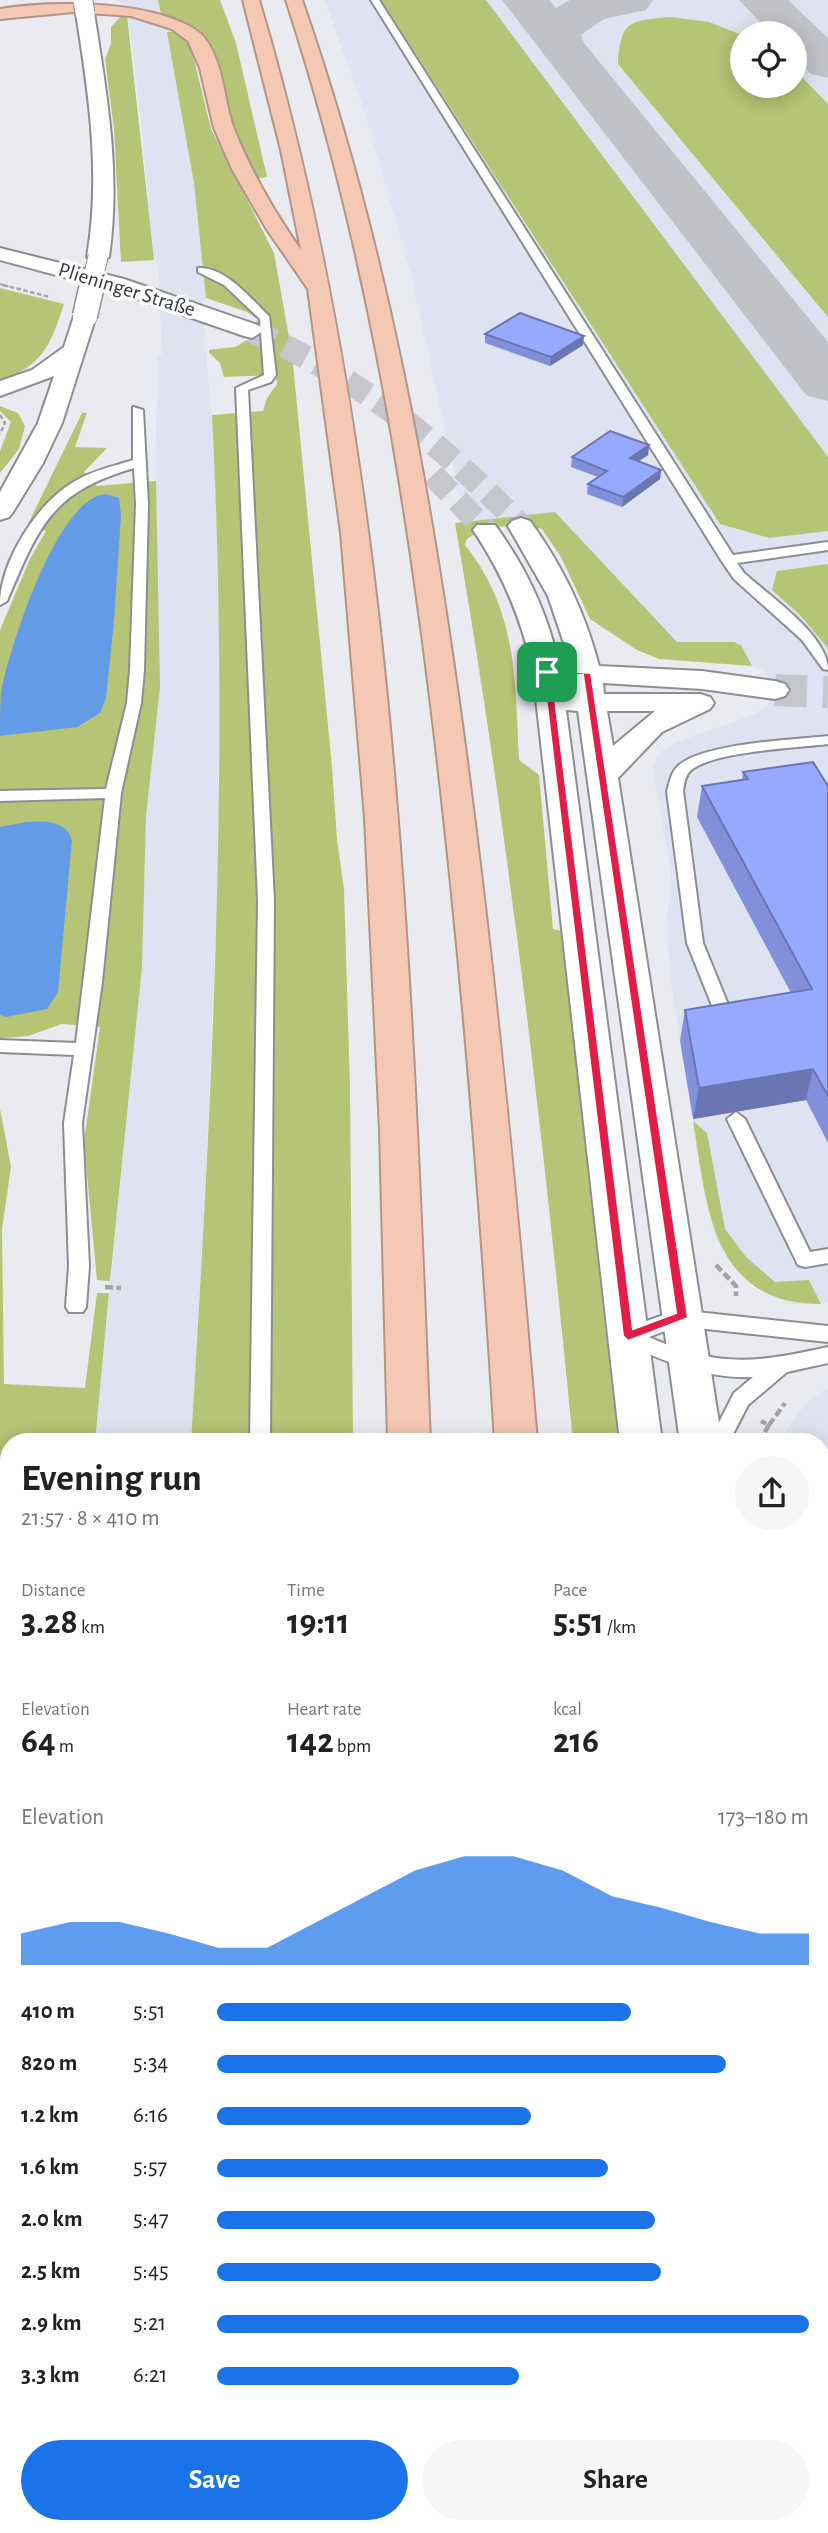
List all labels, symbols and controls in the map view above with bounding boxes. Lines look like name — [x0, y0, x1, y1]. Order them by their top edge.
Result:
map controls — [730, 21, 807, 98]
button: locate — [730, 21, 807, 98]
street label: Plieninger Straße — [56, 259, 198, 320]
pin — [517, 642, 577, 702]
icon: arrive — [528, 653, 566, 691]
button: share — [735, 1456, 809, 1530]
text: Evening run — [21, 1460, 202, 1498]
text: 21:57 · 8 × 410 m — [21, 1507, 160, 1530]
text: Distance — [21, 1581, 85, 1600]
text: Time — [287, 1581, 325, 1600]
text: Pace — [553, 1581, 587, 1600]
text: 3.28 — [21, 1605, 78, 1640]
text: 19:11 — [287, 1605, 350, 1640]
text: 5:51 — [553, 1605, 604, 1640]
text: km — [78, 1618, 105, 1637]
text: /km — [604, 1618, 636, 1637]
text: Elevation — [21, 1700, 90, 1719]
text: Heart rate — [287, 1700, 362, 1719]
text: kcal — [553, 1700, 582, 1719]
text: 64 — [21, 1724, 56, 1759]
text: 142 — [287, 1724, 334, 1759]
text: 216 — [553, 1724, 599, 1759]
text: m — [56, 1737, 74, 1756]
text: bpm — [334, 1737, 371, 1756]
text: Elevation — [21, 1806, 104, 1829]
text: 173–180 m — [718, 1806, 809, 1829]
text: 410 m — [21, 2000, 75, 2023]
text: 5:51 — [133, 2000, 165, 2023]
text: 820 m — [21, 2052, 77, 2075]
text: 5:34 — [133, 2052, 168, 2075]
text: 1.2 km — [21, 2104, 79, 2127]
text: 6:16 — [133, 2104, 168, 2127]
text: 1.6 km — [21, 2156, 79, 2179]
text: 5:57 — [133, 2156, 167, 2179]
text: 2.0 km — [21, 2208, 83, 2231]
text: 5:47 — [133, 2208, 169, 2231]
text: 2.5 km — [21, 2260, 80, 2283]
text: 5:45 — [133, 2260, 169, 2283]
text: 2.9 km — [21, 2312, 82, 2335]
text: 5:21 — [133, 2312, 166, 2335]
text: 3.3 km — [21, 2364, 80, 2387]
text: 6:21 — [133, 2364, 167, 2387]
button: Save — [21, 2440, 408, 2520]
button: Share — [422, 2440, 809, 2520]

